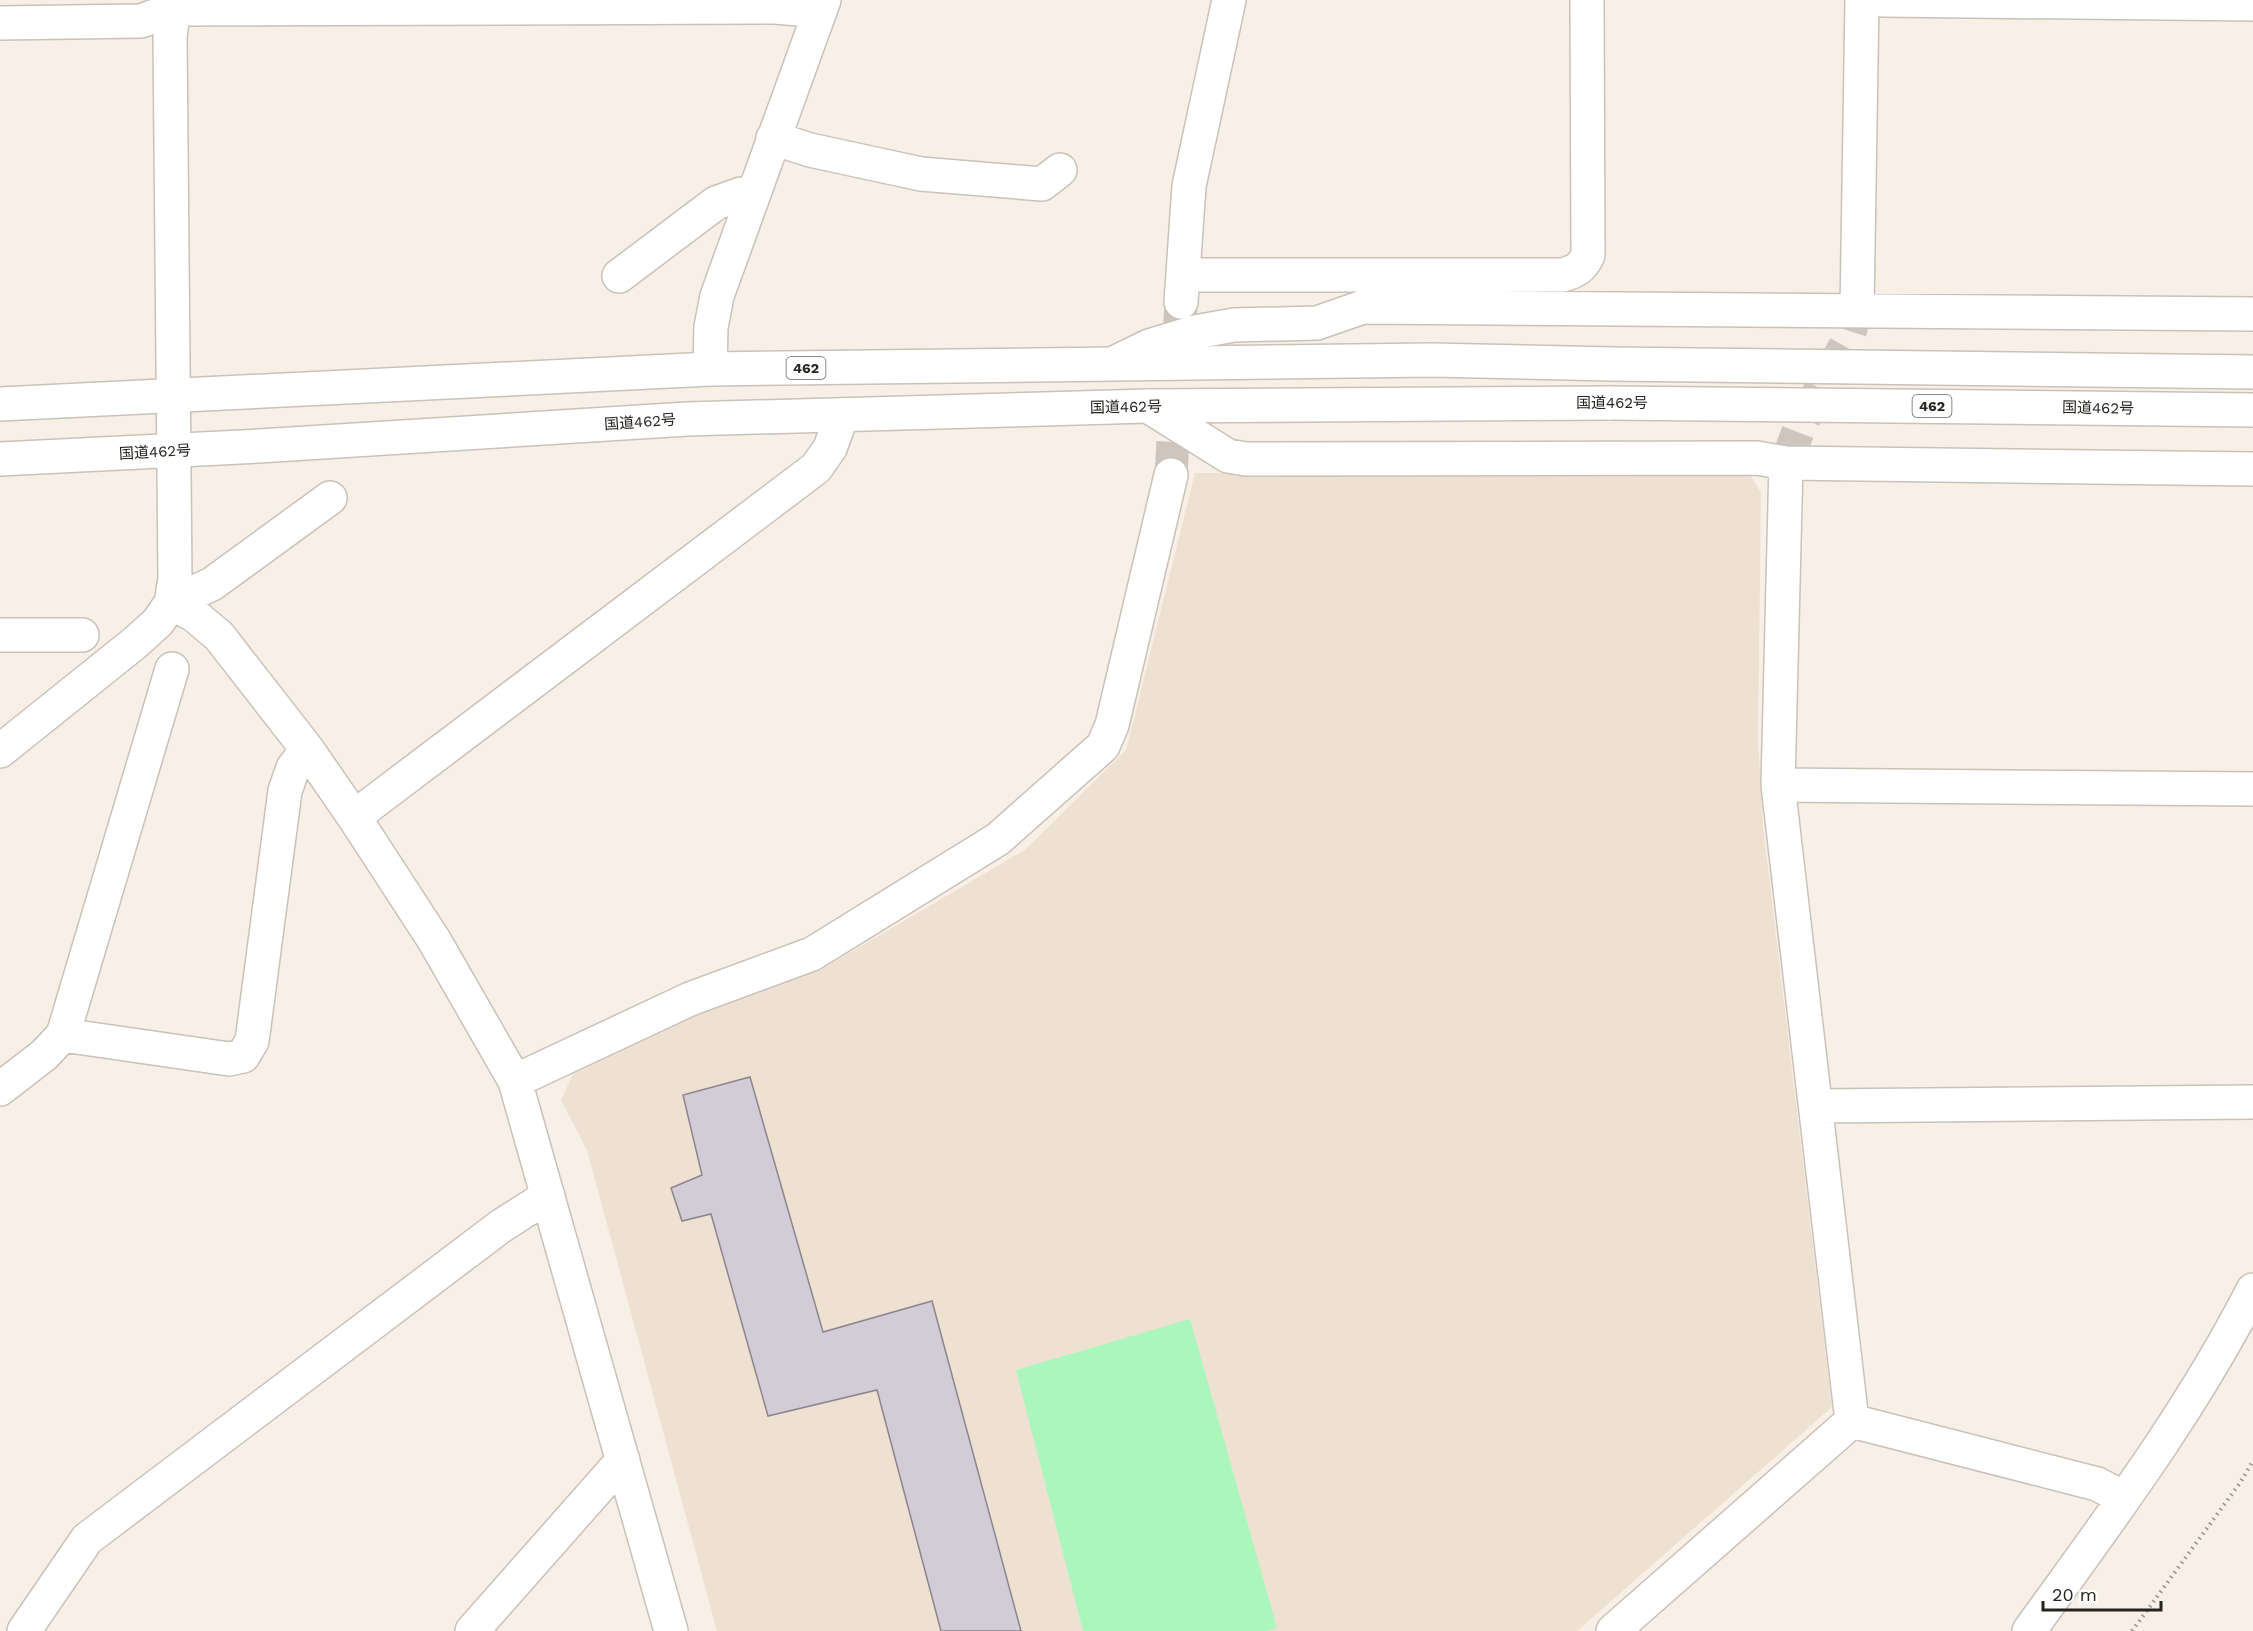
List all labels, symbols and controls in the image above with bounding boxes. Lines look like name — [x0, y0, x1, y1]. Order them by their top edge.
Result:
road number: 462 — [786, 357, 826, 379]
street label: 国道462号 — [1576, 394, 1648, 412]
road number: 462 — [1912, 395, 1952, 417]
street label: 国道462号 — [1090, 397, 1162, 417]
street label: 国道462号 — [2062, 398, 2134, 418]
street label: 国道462号 — [603, 411, 677, 433]
street label: 国道462号 — [119, 441, 191, 463]
scale bar — [2043, 1574, 2162, 1612]
text: 20 m — [2052, 1584, 2097, 1605]

